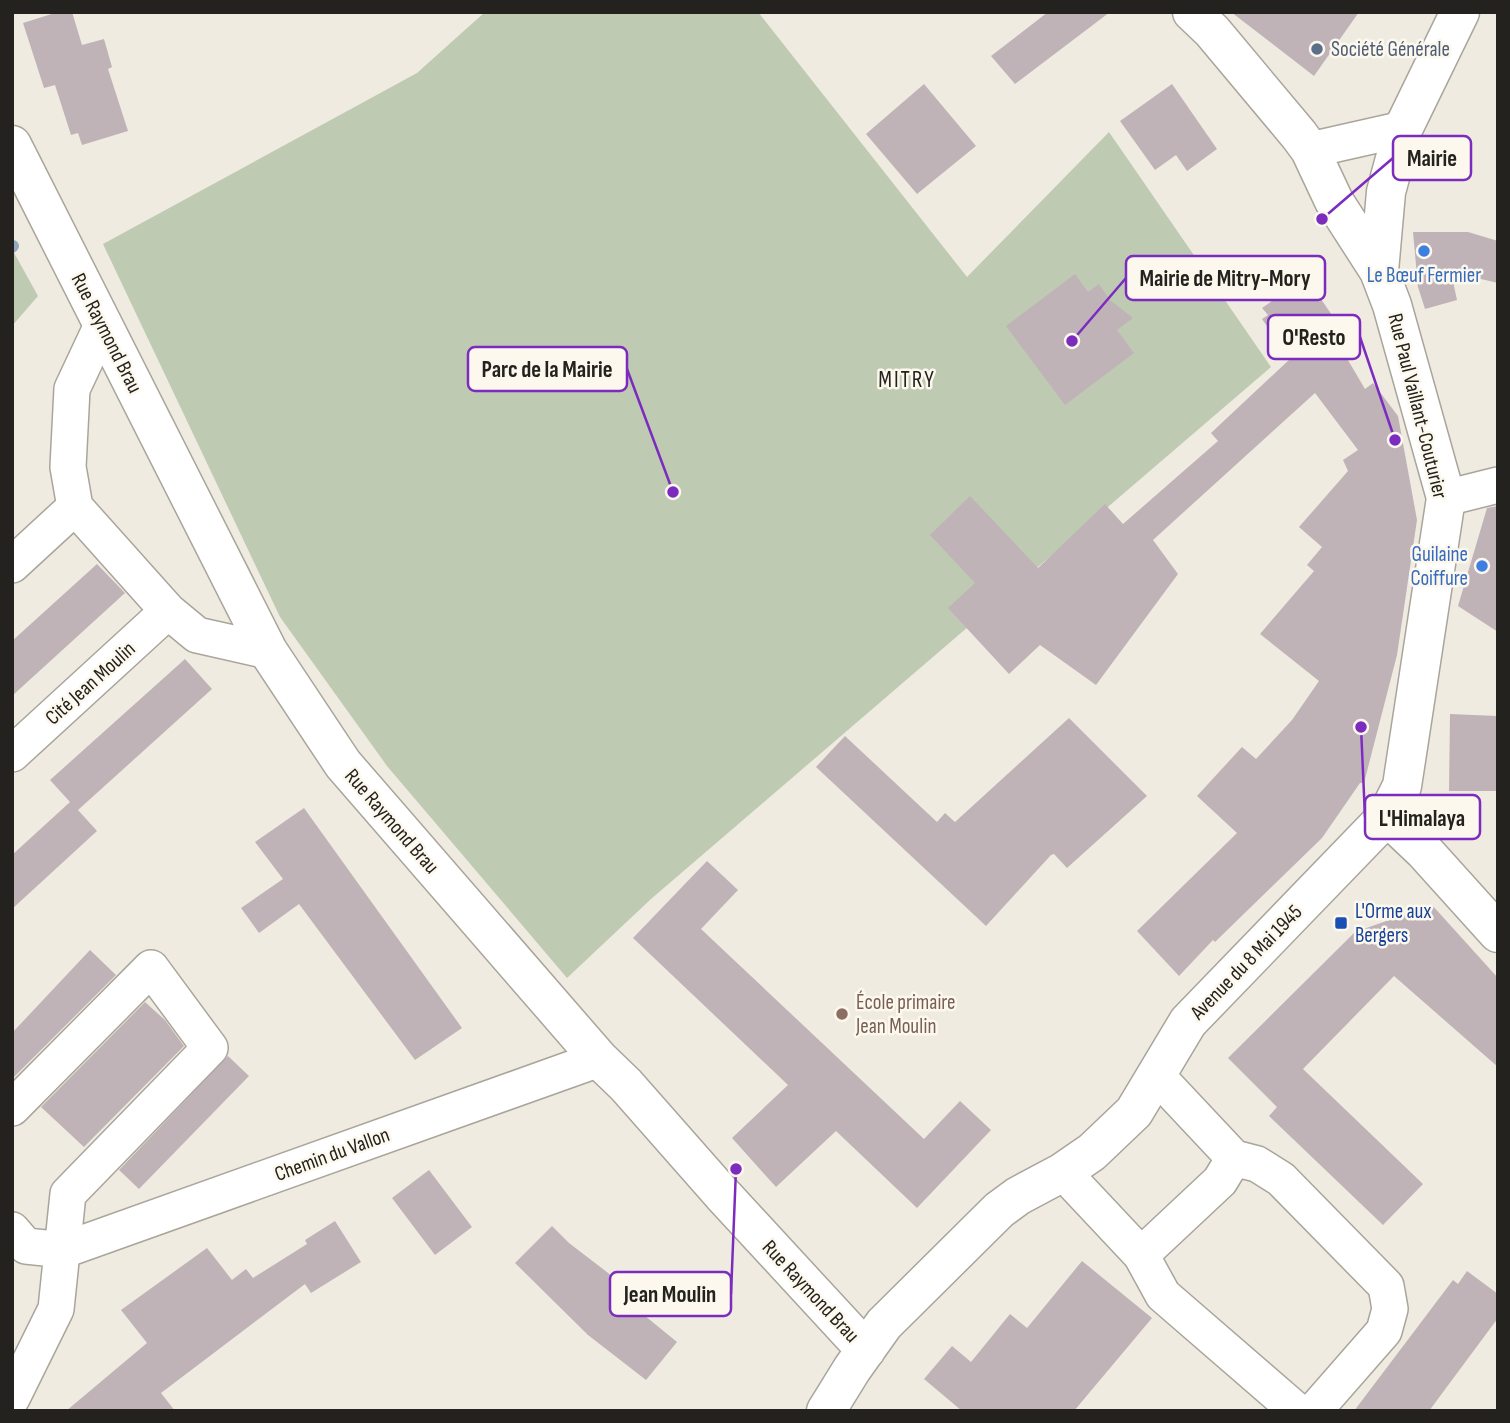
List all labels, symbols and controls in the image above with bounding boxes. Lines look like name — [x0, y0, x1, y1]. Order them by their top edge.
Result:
place label: Société Générale — [1331, 37, 1450, 62]
marker: Société Générale — [1309, 41, 1325, 57]
callout: Mairie — [1393, 136, 1471, 180]
text: Mairie — [1407, 145, 1457, 173]
marker: Le Bœuf Fermier — [1416, 243, 1432, 259]
callout: Mairie de Mitry-Mory — [1126, 256, 1325, 300]
place label: Le Bœuf Fermier — [1367, 263, 1481, 288]
text: Mairie de Mitry-Mory — [1140, 265, 1311, 293]
street label: Rue Raymond Brau — [66, 269, 147, 397]
street label: Rue Paul Vaillant-Couturier — [1382, 311, 1453, 501]
callout: O'Resto — [1268, 315, 1360, 359]
text: O'Resto — [1282, 324, 1346, 352]
callout: Parc de la Mairie — [468, 347, 627, 391]
text: Parc de la Mairie — [481, 356, 613, 384]
district label: MITRY — [878, 366, 936, 394]
place label: Guilaine Coiffure — [1410, 542, 1468, 591]
marker: Guilaine Coiffure — [1474, 558, 1490, 574]
street label: Cité Jean Moulin — [40, 636, 140, 730]
street label: Rue Raymond Brau — [339, 764, 444, 879]
callout: L'Himalaya — [1365, 795, 1480, 839]
text: L'Himalaya — [1379, 805, 1465, 833]
place label: L'Orme aux Bergers — [1355, 899, 1431, 948]
street label: Avenue du 8 Mai 1945 — [1185, 900, 1307, 1026]
marker: L'Orme aux Bergers — [1333, 915, 1349, 931]
place label: École primaire Jean Moulin — [855, 990, 955, 1039]
marker: École primaire Jean Moulin — [834, 1006, 850, 1022]
street label: Chemin du Vallon — [271, 1122, 393, 1187]
street label: Rue Raymond Brau — [757, 1235, 864, 1348]
callout: Jean Moulin — [610, 1272, 731, 1316]
text: Jean Moulin — [623, 1281, 716, 1309]

